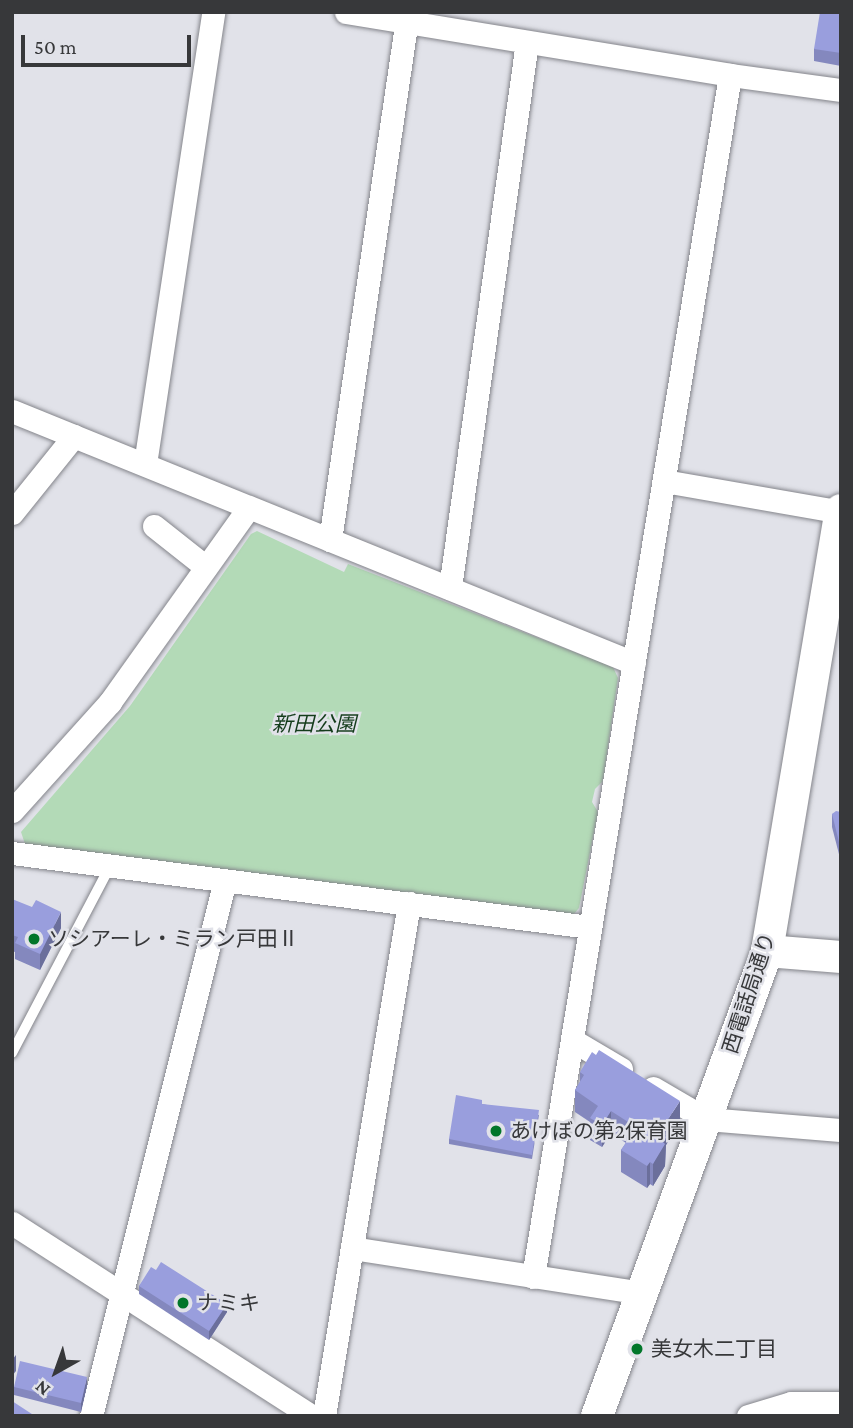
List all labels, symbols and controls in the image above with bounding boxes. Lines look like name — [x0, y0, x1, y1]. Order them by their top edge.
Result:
scale bar — [24, 21, 194, 65]
text: 50 m — [34, 35, 77, 59]
park label: 新田公園 — [272, 711, 356, 737]
place label: ソシアーレ・ミラン戸田Ⅱ — [48, 926, 299, 952]
street label: 西電話局通り — [718, 929, 780, 1057]
marker: ソシアーレ・ミラン戸田Ⅱ — [26, 931, 42, 947]
place label: あけぼの第2保育園 — [510, 1118, 688, 1144]
marker: あけぼの第2保育園 — [488, 1123, 504, 1139]
place label: ナミキ — [197, 1290, 260, 1316]
marker: ナミキ — [175, 1295, 191, 1311]
place label: 美女木二丁目 — [651, 1336, 777, 1362]
north arrow — [21, 1337, 91, 1407]
marker: 美女木二丁目 — [629, 1341, 645, 1357]
text: N — [30, 1376, 54, 1401]

